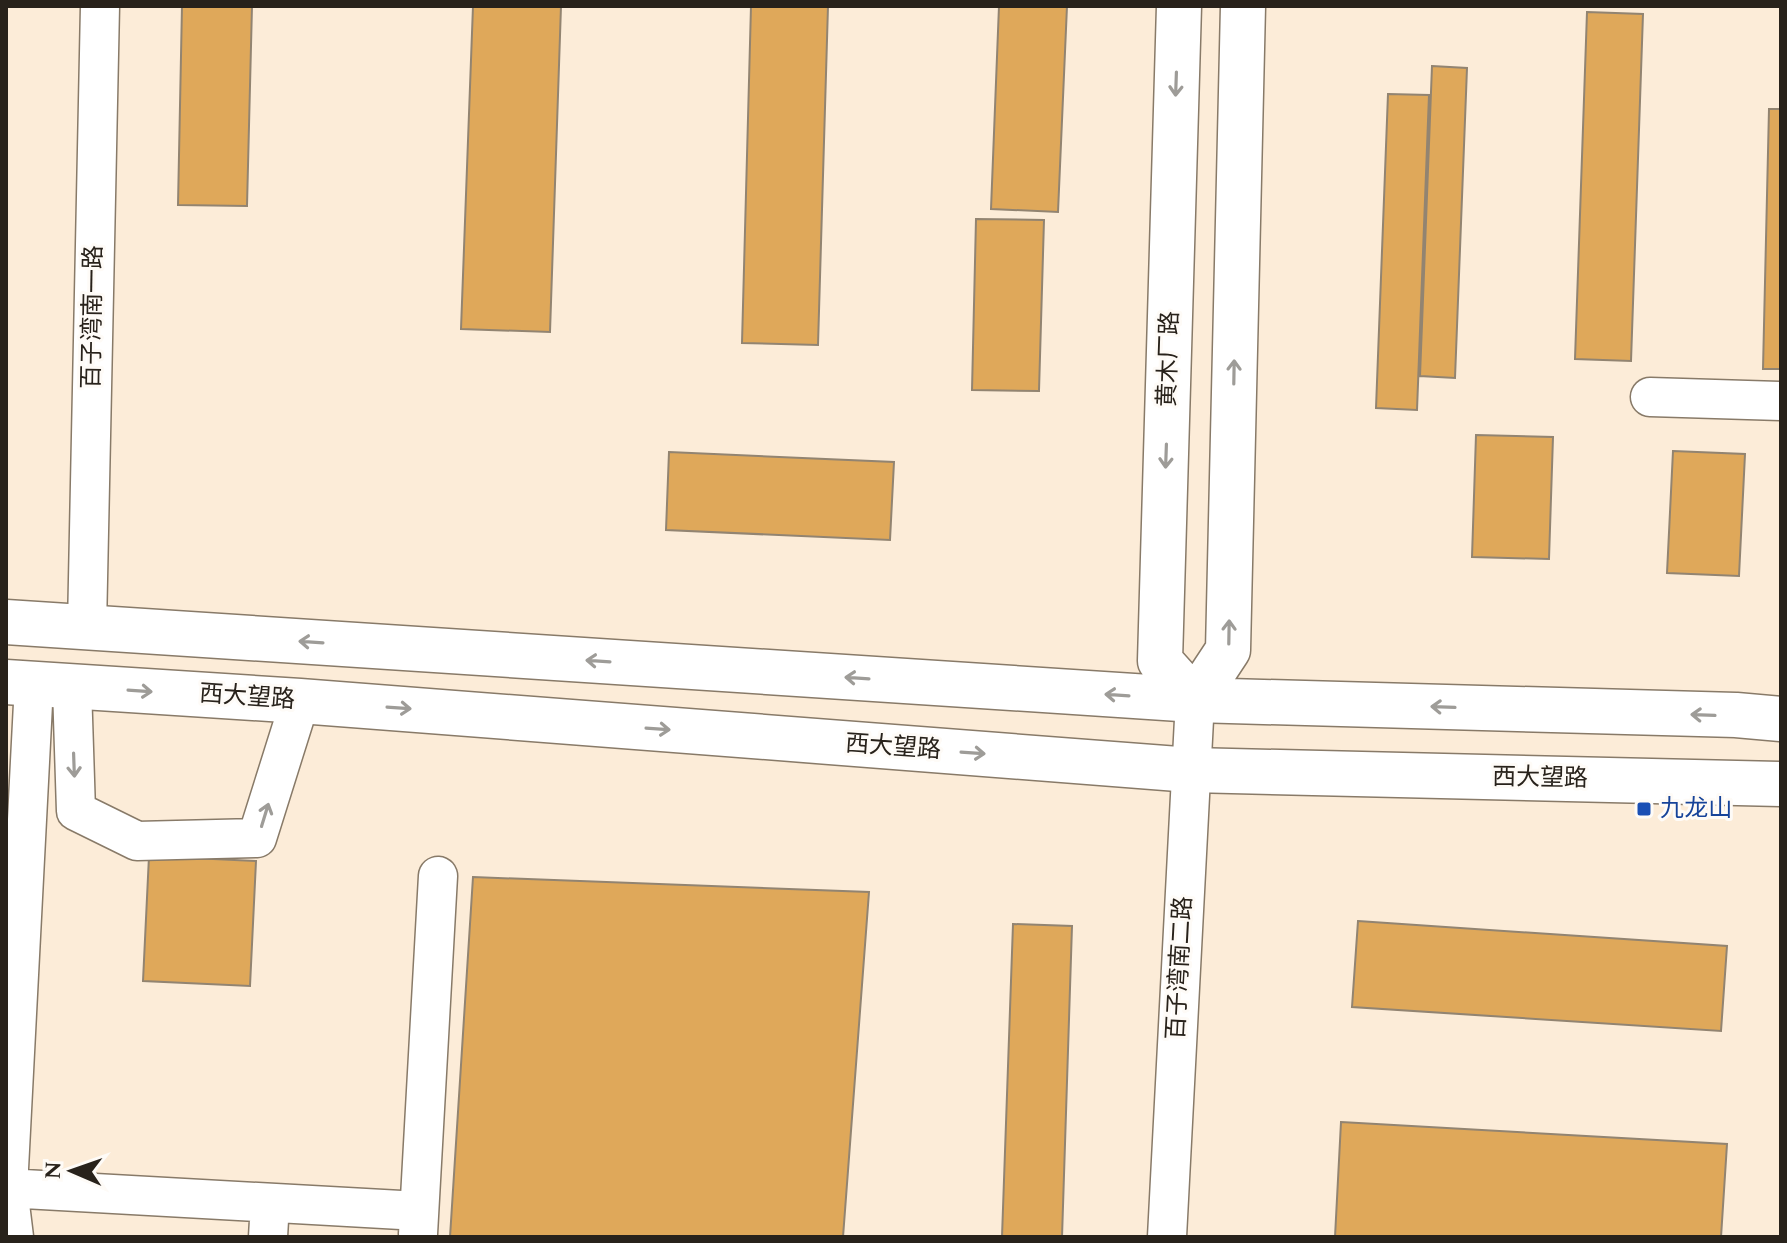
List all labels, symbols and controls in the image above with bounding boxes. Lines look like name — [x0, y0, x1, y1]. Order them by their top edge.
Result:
one-way arrow — [1169, 70, 1184, 97]
street label: 百子湾南一路 — [74, 245, 112, 389]
street label: 黄木厂路 — [1149, 310, 1189, 408]
one-way arrow — [1227, 359, 1242, 386]
one-way arrow — [1158, 442, 1174, 469]
one-way arrow — [1221, 619, 1236, 646]
one-way arrow — [298, 634, 325, 649]
one-way arrow — [585, 653, 612, 668]
one-way arrow — [844, 670, 871, 685]
street label: 西大望路 — [198, 676, 296, 718]
one-way arrow — [126, 684, 153, 699]
one-way arrow — [1104, 687, 1131, 702]
one-way arrow — [1430, 700, 1457, 715]
one-way arrow — [385, 701, 412, 716]
one-way arrow — [1690, 707, 1717, 722]
one-way arrow — [644, 722, 671, 737]
street label: 西大望路 — [844, 726, 942, 768]
one-way arrow — [959, 746, 986, 761]
one-way arrow — [67, 751, 82, 778]
street label: 西大望路 — [1492, 759, 1588, 797]
place label: 九龙山 — [1660, 791, 1732, 827]
marker: 九龙山 — [1635, 800, 1653, 818]
one-way arrow — [258, 802, 273, 827]
street label: 百子湾南二路 — [1158, 895, 1202, 1041]
north arrow — [32, 1131, 112, 1211]
text: N — [37, 1161, 70, 1180]

